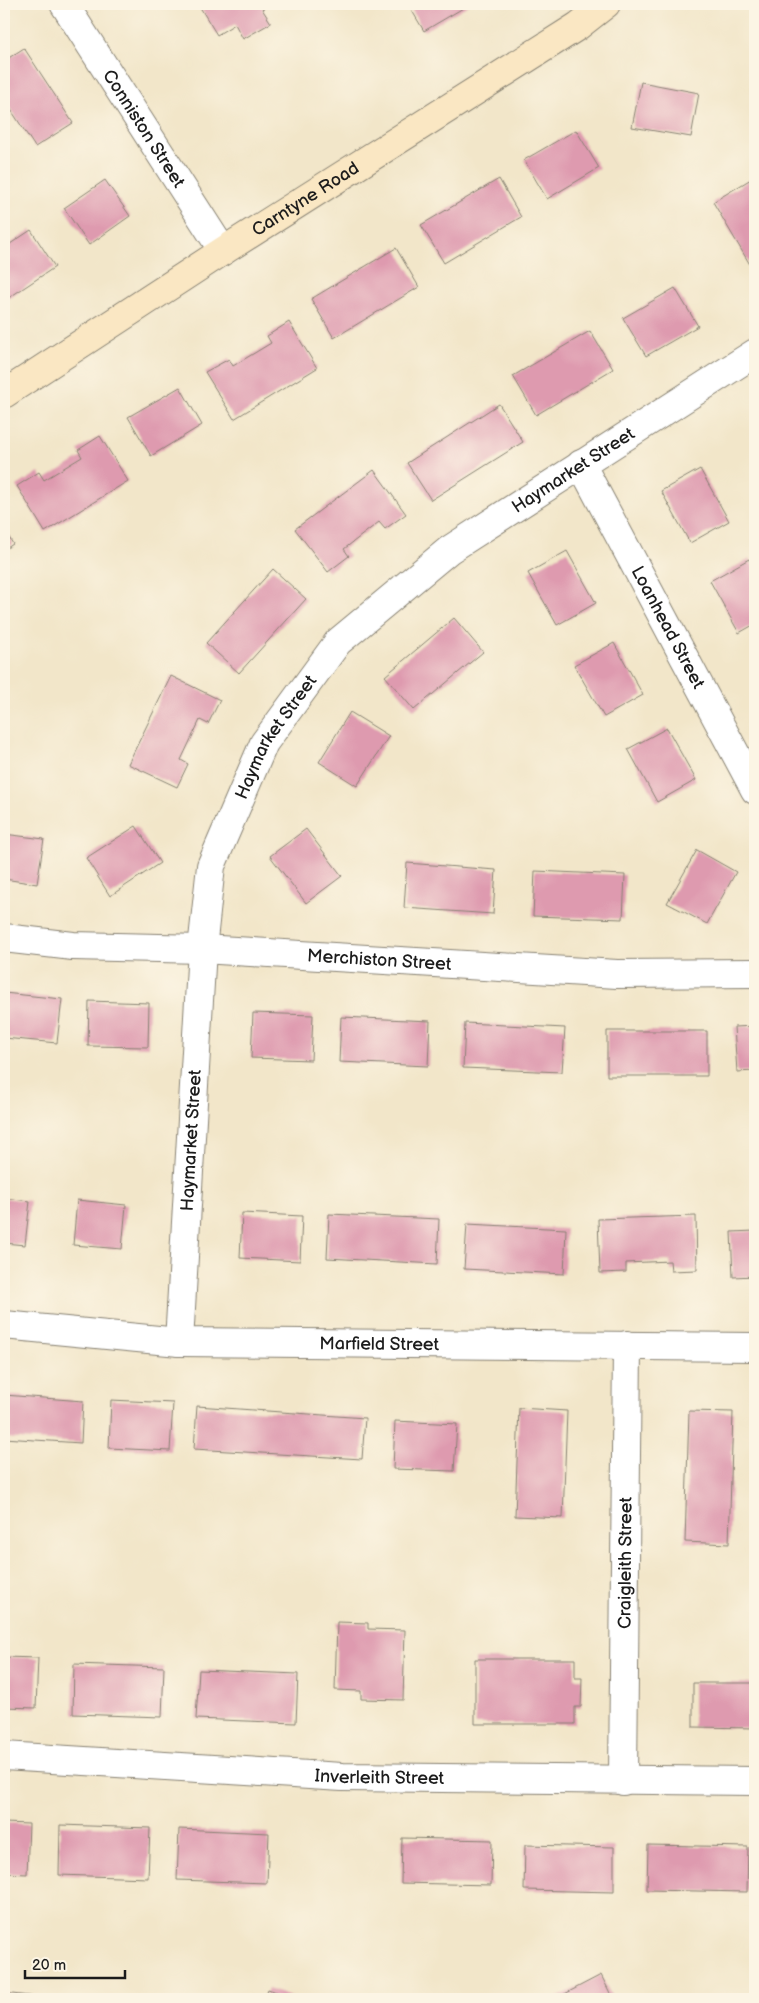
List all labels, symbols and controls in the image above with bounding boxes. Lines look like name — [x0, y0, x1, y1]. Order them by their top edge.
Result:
street label: Conniston Street — [98, 66, 190, 192]
street label: Carntyne Road — [248, 158, 363, 241]
street label: Haymarket Street — [508, 423, 639, 518]
street label: Loanhead Street — [626, 563, 709, 693]
street label: Haymarket Street — [231, 671, 322, 802]
street label: Merchiston Street — [306, 945, 452, 975]
street label: Haymarket Street — [177, 1069, 206, 1212]
street label: Marfield Street — [319, 1333, 440, 1355]
street label: Craigleith Street — [614, 1496, 637, 1629]
street label: Inverleith Street — [314, 1765, 445, 1789]
scale bar — [25, 1948, 125, 1980]
text: 20 m — [32, 1956, 66, 1975]

